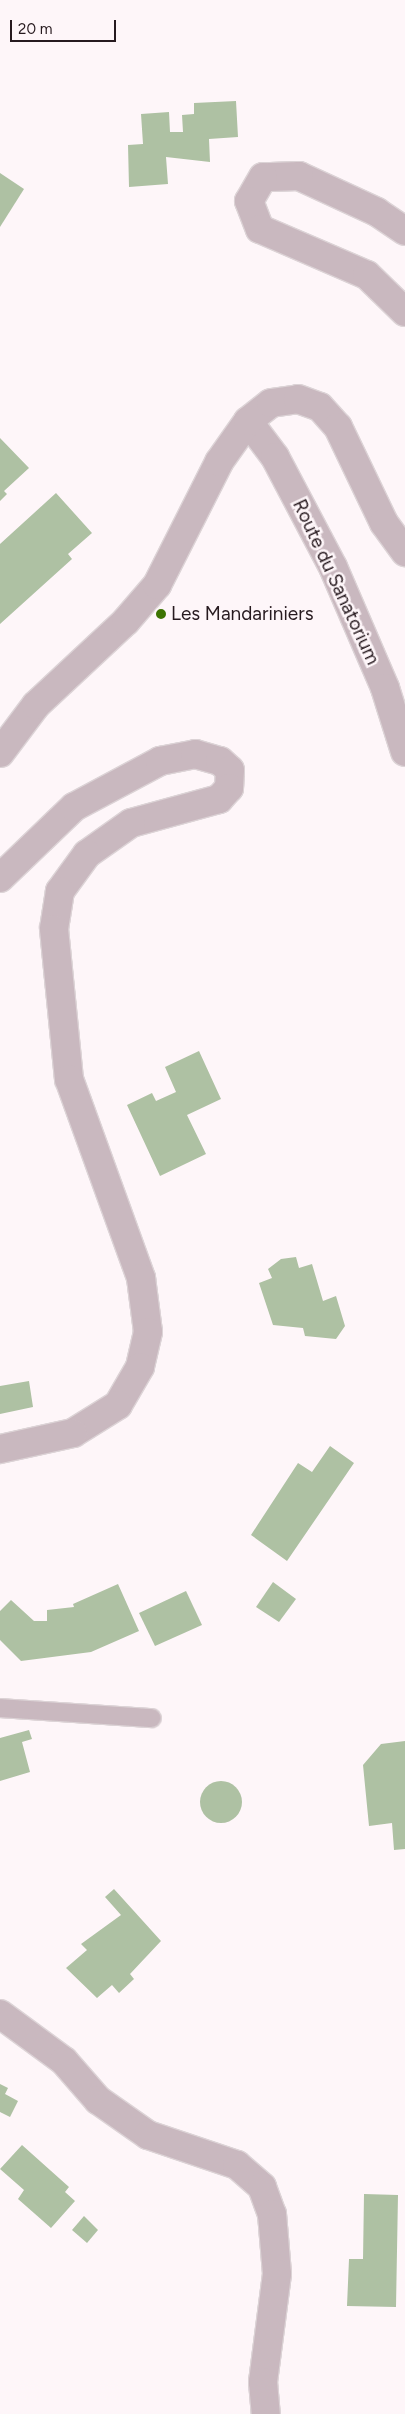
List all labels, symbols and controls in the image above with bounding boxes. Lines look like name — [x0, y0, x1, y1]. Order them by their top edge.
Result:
scale bar — [12, 10, 119, 42]
text: 20 m — [18, 20, 52, 38]
street label: Route du Sanatorium — [288, 496, 384, 668]
place label: Les Mandariniers — [171, 603, 313, 625]
marker: Les Mandariniers — [155, 608, 167, 620]

